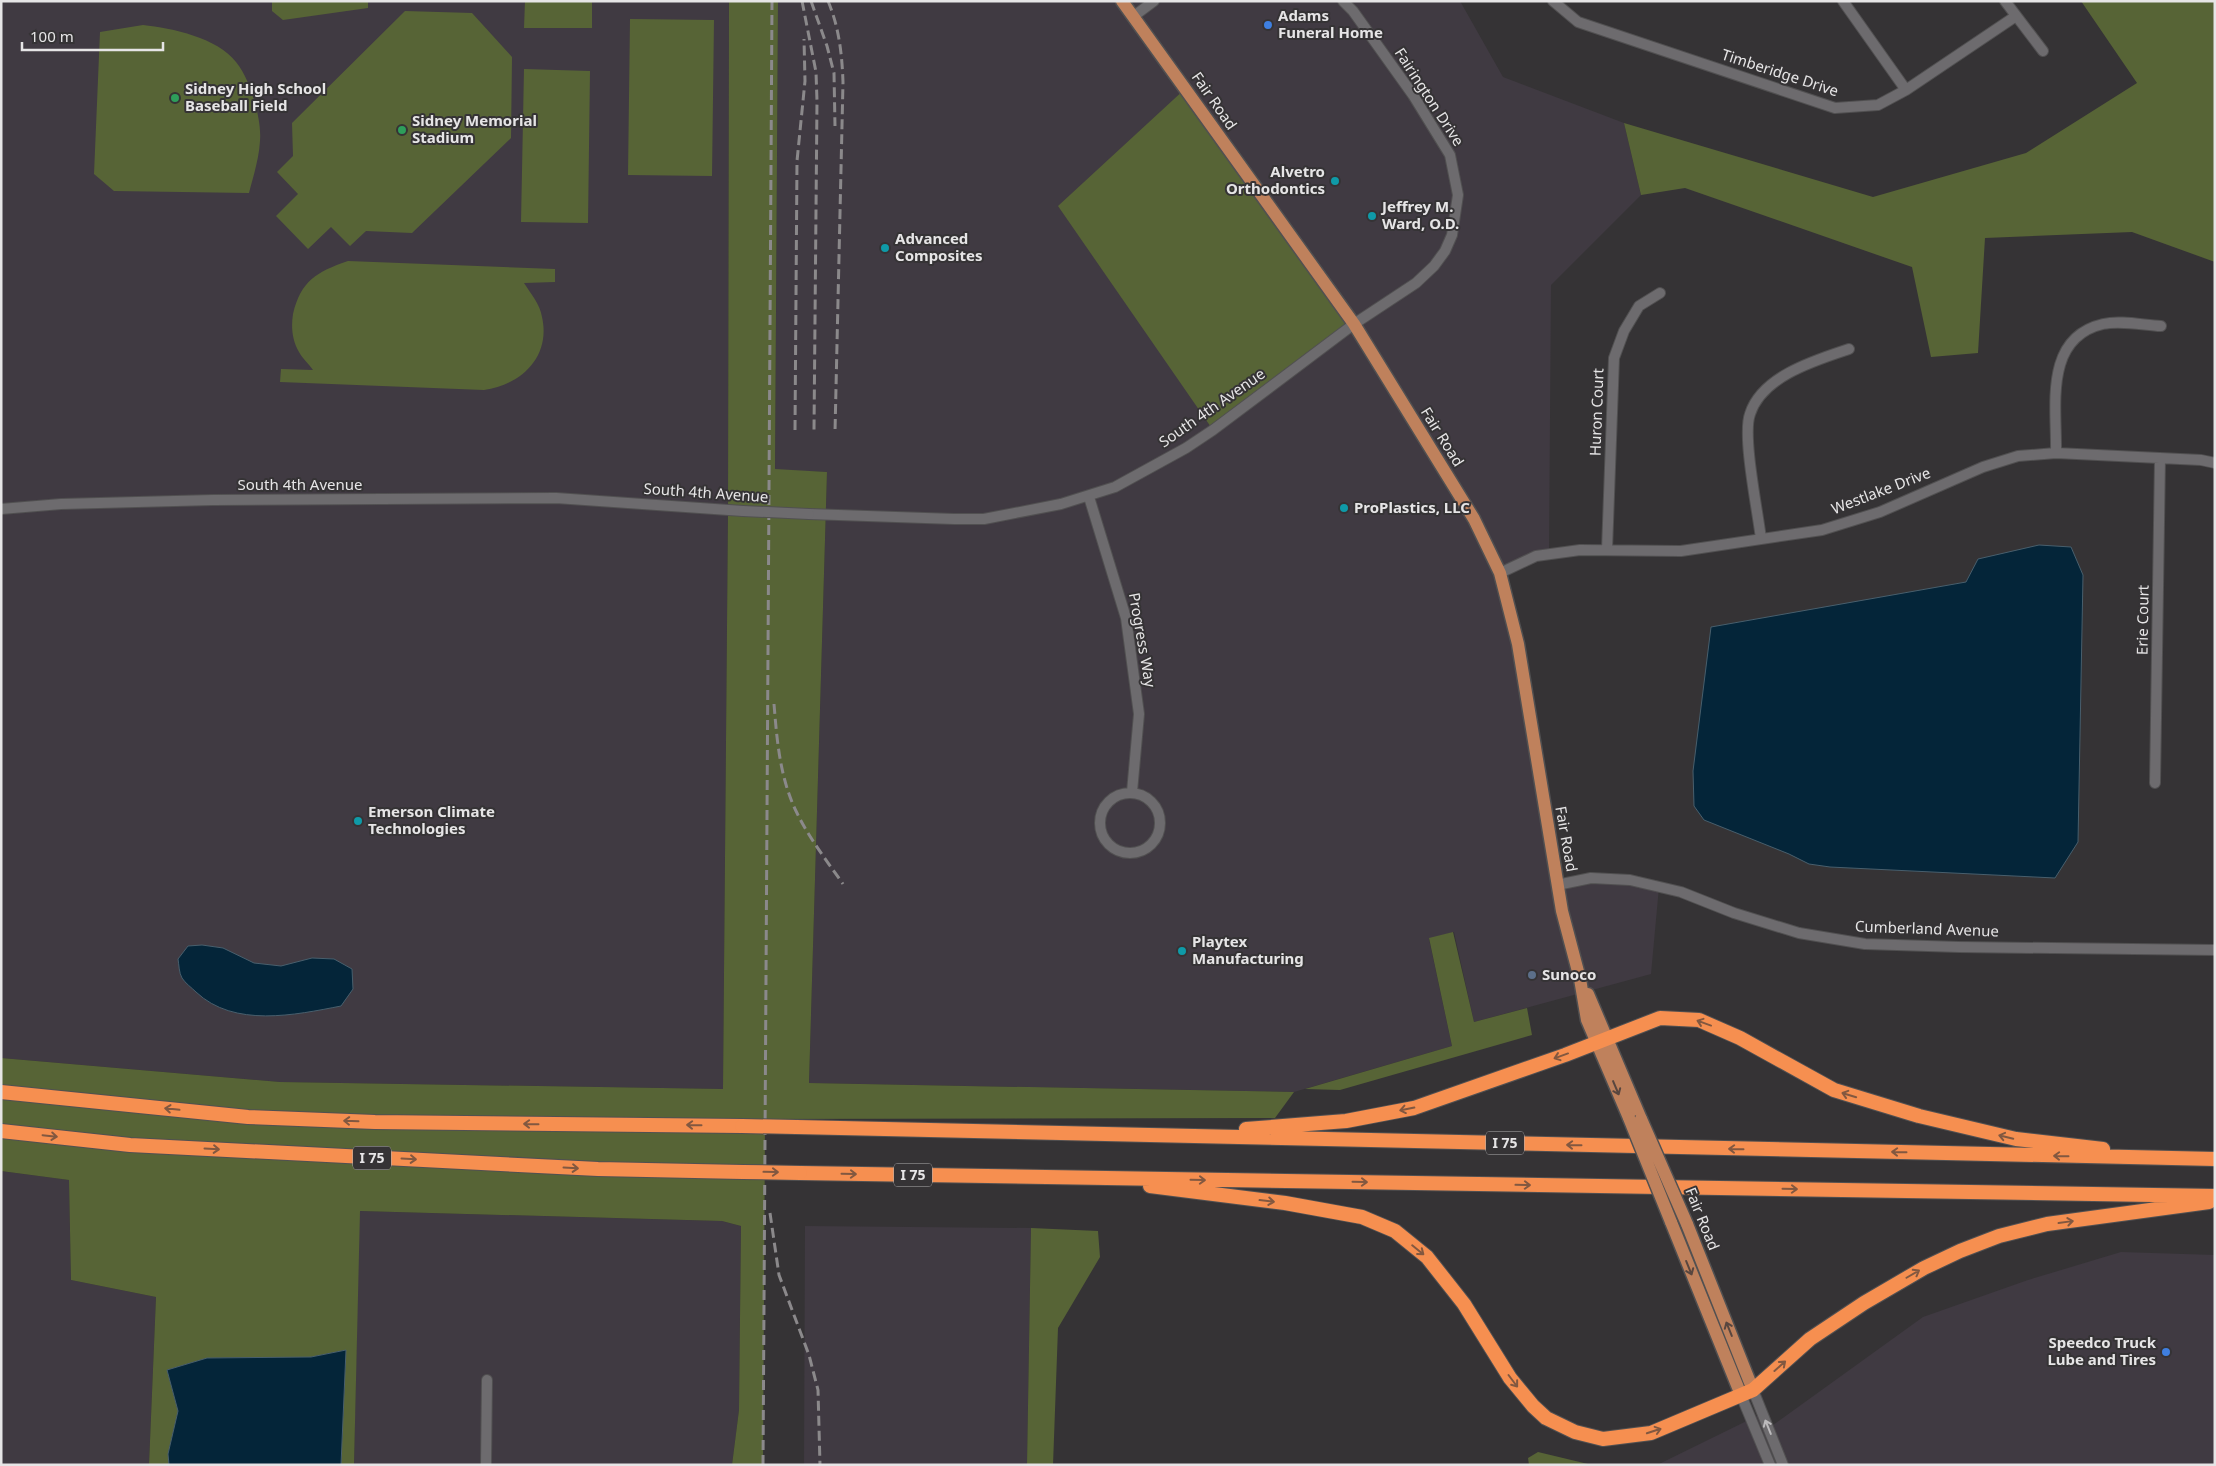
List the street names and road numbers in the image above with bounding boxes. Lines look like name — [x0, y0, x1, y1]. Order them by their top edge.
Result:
street label: Fairington Drive — [1391, 43, 1469, 149]
street label: Timberidge Drive — [1719, 44, 1841, 100]
street label: Fair Road — [1188, 68, 1242, 133]
street label: South 4th Avenue — [1154, 363, 1268, 451]
street label: Huron Court — [1584, 367, 1608, 456]
street label: Fair Road — [1417, 403, 1469, 470]
street label: Westlake Drive — [1828, 462, 1933, 518]
street label: South 4th Avenue — [238, 474, 363, 494]
street label: South 4th Avenue — [643, 478, 769, 506]
street label: Erie Court — [2131, 584, 2153, 655]
street label: Progress Way — [1125, 591, 1161, 689]
street label: Fair Road — [1551, 804, 1583, 873]
street label: Cumberland Avenue — [1855, 915, 1999, 941]
road number: I 75 — [1486, 1132, 1524, 1154]
road number: I 75 — [353, 1146, 391, 1170]
road number: I 75 — [894, 1164, 932, 1186]
street label: Fair Road — [1681, 1184, 1725, 1253]

